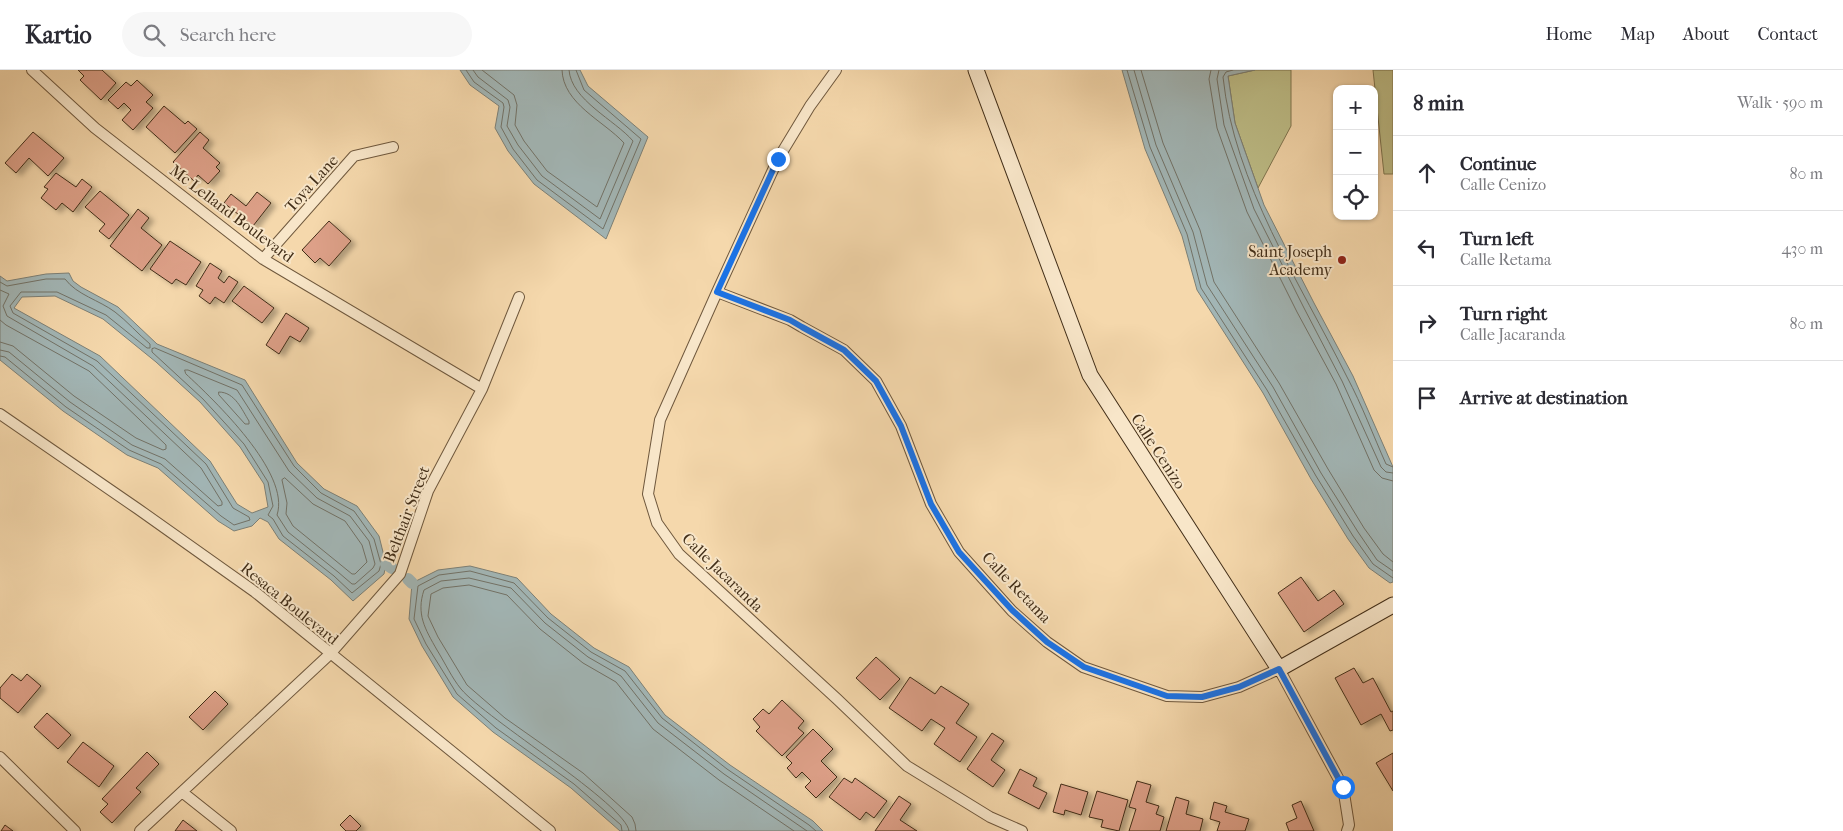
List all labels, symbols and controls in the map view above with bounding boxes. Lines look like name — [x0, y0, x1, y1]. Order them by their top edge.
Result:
search box — [122, 12, 472, 57]
text: Kartio — [25, 21, 92, 49]
icon: search — [140, 21, 168, 49]
text: Search here — [180, 24, 276, 46]
text: Home — [1545, 24, 1592, 45]
text: Map — [1620, 24, 1655, 45]
text: About — [1683, 24, 1729, 45]
text: Contact — [1757, 24, 1818, 45]
map controls — [1333, 85, 1378, 220]
button: + — [1333, 85, 1378, 130]
text: 8 min — [1413, 91, 1464, 115]
text: Walk · 590 m — [1737, 93, 1823, 112]
button: − — [1333, 130, 1378, 175]
route end — [767, 148, 790, 171]
street label: Toya Lane — [281, 151, 342, 216]
text: Continue — [1460, 153, 1536, 175]
icon: ahead — [1413, 159, 1441, 187]
street label: Mc Lelland Boulevard — [166, 161, 298, 266]
text: 80 m — [1789, 164, 1823, 183]
button: locate — [1333, 175, 1378, 220]
text: Calle Cenizo — [1460, 175, 1546, 194]
text: Turn left — [1460, 228, 1534, 250]
icon: left — [1413, 234, 1441, 262]
text: 430 m — [1781, 239, 1823, 258]
place label: Saint Joseph Academy — [1248, 242, 1332, 279]
text: Calle Retama — [1460, 250, 1551, 269]
marker: Saint Joseph Academy — [1336, 254, 1348, 266]
text: Turn right — [1460, 303, 1547, 325]
icon: right — [1413, 309, 1441, 337]
text: 80 m — [1789, 314, 1823, 333]
text: Calle Jacaranda — [1460, 325, 1565, 344]
icon: arrive — [1413, 384, 1441, 412]
text: Arrive at destination — [1460, 387, 1628, 409]
street label: Calle Cenizo — [1127, 410, 1190, 493]
street label: Belthair Street — [379, 463, 434, 565]
street label: Calle Jacaranda — [678, 529, 768, 616]
street label: Calle Retama — [978, 548, 1056, 627]
street label: Resaca Boulevard — [237, 558, 343, 649]
route start — [1332, 776, 1355, 799]

